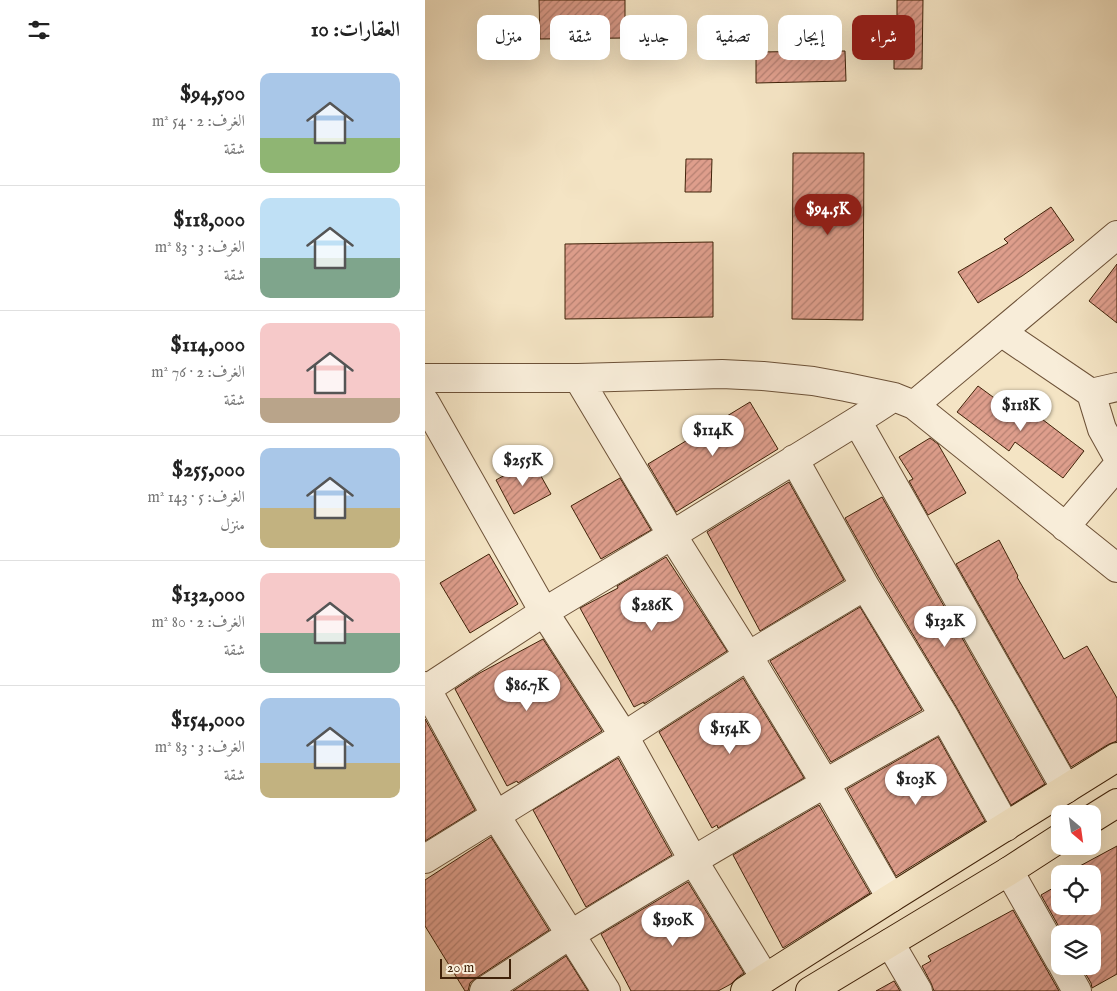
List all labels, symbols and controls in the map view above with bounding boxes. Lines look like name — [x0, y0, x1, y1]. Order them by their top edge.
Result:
chip: منزل — [477, 15, 540, 60]
chip: شقة — [550, 15, 610, 60]
chip: جديد — [620, 15, 687, 60]
chip: تصفية — [697, 15, 768, 60]
chip: إيجار — [778, 15, 842, 60]
chip: شراء — [852, 15, 915, 60]
icon: filters — [25, 16, 53, 44]
text: العقارات: 10 — [311, 17, 400, 44]
text: $94,500 — [180, 81, 245, 108]
icon: home — [300, 93, 360, 153]
text: الغرف: 2 · 54 m² — [152, 112, 245, 132]
text: شقة — [224, 140, 245, 160]
pin: $94.5K — [787, 194, 869, 236]
text: $94.5K — [806, 200, 850, 220]
text: $118,000 — [173, 207, 245, 234]
icon: home — [300, 218, 360, 278]
text: الغرف: 3 · 83 m² — [155, 238, 245, 258]
text: شقة — [224, 266, 245, 286]
text: $114,000 — [170, 332, 245, 359]
icon: home — [300, 343, 360, 403]
text: الغرف: 2 · 76 m² — [151, 363, 245, 383]
pin: $118K — [986, 390, 1056, 432]
text: شقة — [224, 391, 245, 411]
text: $118K — [1002, 396, 1040, 416]
pin: $114K — [678, 414, 748, 457]
text: $114K — [693, 421, 733, 441]
pin: $255K — [488, 444, 558, 487]
text: $255K — [503, 451, 543, 471]
text: $255,000 — [172, 457, 245, 484]
icon: home — [300, 468, 360, 528]
text: الغرف: 5 · 143 m² — [148, 488, 245, 508]
text: منزل — [220, 516, 245, 536]
text: $132,000 — [171, 582, 245, 609]
pin: $286K — [617, 590, 687, 632]
icon: home — [300, 593, 360, 653]
text: $286K — [632, 596, 672, 616]
pin: $132K — [910, 606, 980, 648]
text: $132K — [925, 612, 965, 632]
text: الغرف: 2 · 80 m² — [151, 613, 245, 633]
text: شقة — [224, 641, 245, 661]
pin: $86.7K — [486, 670, 568, 712]
text: $86.7K — [505, 676, 549, 696]
text: $154,000 — [171, 707, 245, 734]
pin: $154K — [695, 712, 765, 755]
icon: home — [300, 718, 360, 778]
text: $154K — [710, 719, 750, 739]
text: الغرف: 3 · 83 m² — [155, 738, 245, 758]
pin: $103K — [881, 764, 951, 806]
text: شقة — [224, 766, 245, 786]
text: $103K — [896, 770, 936, 790]
north arrow — [1051, 805, 1101, 855]
map controls — [1051, 805, 1101, 975]
button: locate — [1051, 865, 1101, 915]
pin: $190K — [638, 904, 708, 947]
text: $190K — [652, 911, 694, 931]
button: layers — [1051, 925, 1101, 975]
scale bar — [440, 956, 511, 979]
text: 20 m — [447, 959, 474, 977]

